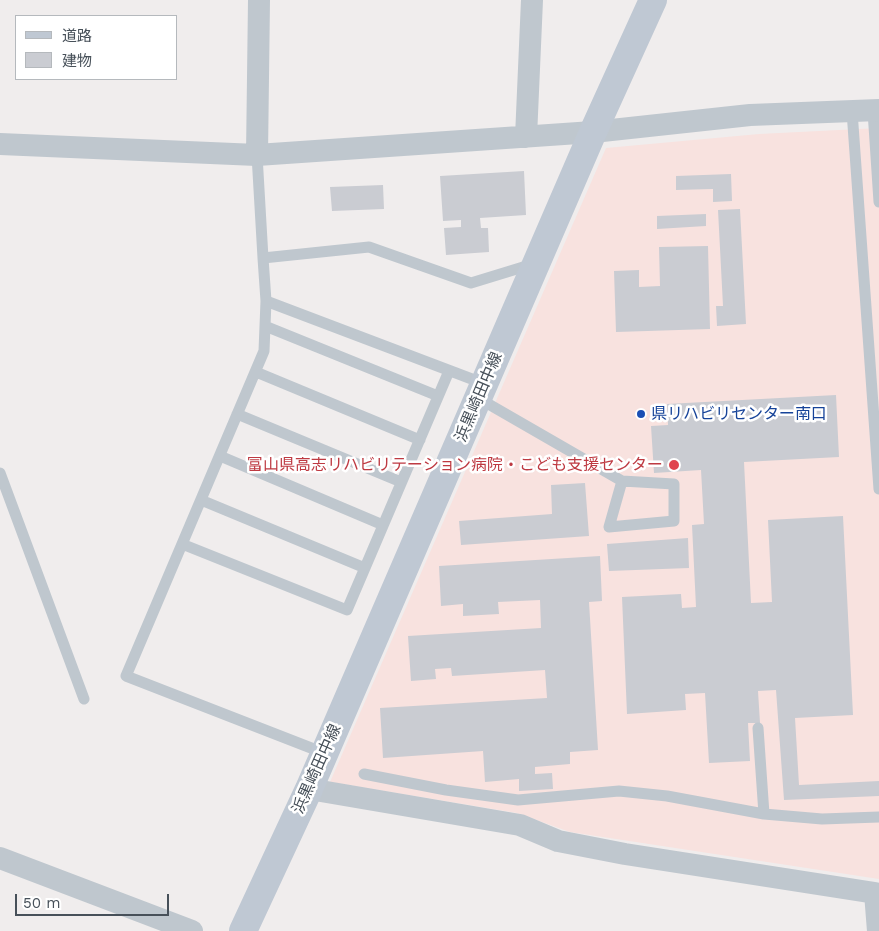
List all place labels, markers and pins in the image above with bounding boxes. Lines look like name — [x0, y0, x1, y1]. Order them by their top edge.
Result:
place label: 県リハビリセンター南口 — [651, 404, 827, 424]
marker: 県リハビリセンター南口 — [635, 408, 647, 420]
place label: 富山県高志リハビリテーション病院・こども支援センター — [247, 455, 663, 475]
marker: 富山県高志リハビリテーション病院・こども支援センター — [667, 458, 681, 472]

